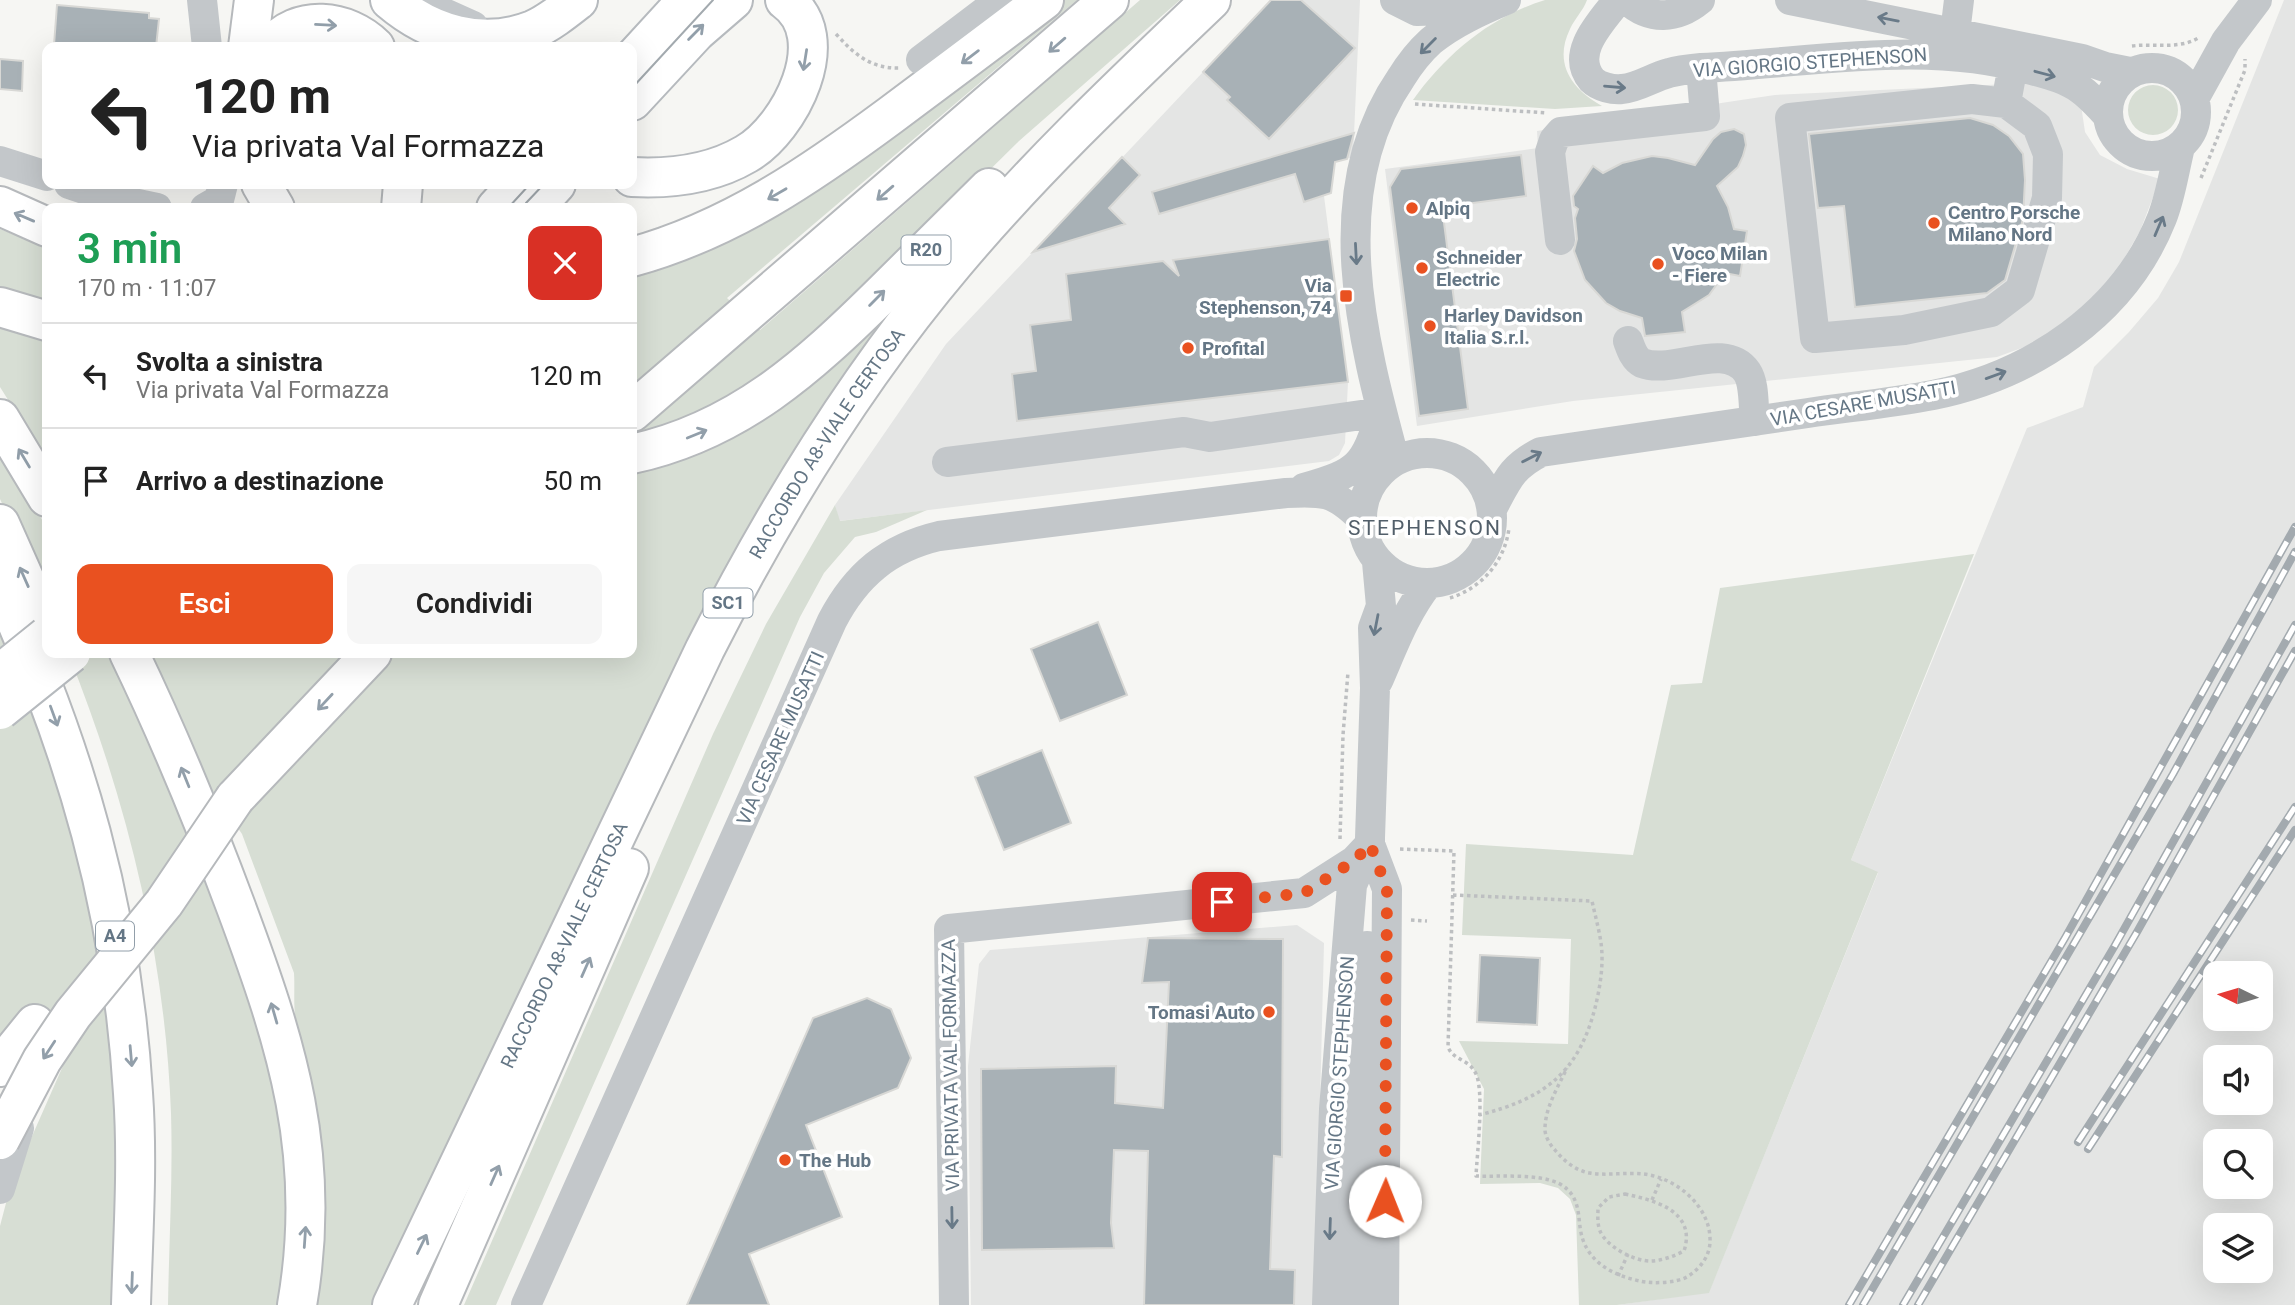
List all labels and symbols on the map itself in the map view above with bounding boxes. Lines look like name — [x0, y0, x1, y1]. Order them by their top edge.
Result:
one-way arrow — [1877, 12, 1900, 26]
one-way arrow — [314, 19, 337, 32]
one-way arrow — [687, 24, 704, 41]
one-way arrow — [1048, 37, 1066, 53]
one-way arrow — [1420, 38, 1437, 55]
street label: VIA GIORGIO STEPHENSON — [1692, 43, 1928, 82]
one-way arrow — [799, 49, 812, 71]
one-way arrow — [962, 49, 980, 64]
one-way arrow — [2033, 68, 2056, 81]
one-way arrow — [1603, 81, 1626, 94]
one-way arrow — [876, 185, 894, 201]
one-way arrow — [767, 188, 788, 201]
place label: Alpiq — [1426, 197, 1470, 220]
marker: Alpiq — [1404, 200, 1420, 216]
place label: Centro Porsche Milano Nord — [1948, 201, 2080, 246]
one-way arrow — [13, 210, 35, 223]
marker: Centro Porsche Milano Nord — [1926, 215, 1942, 231]
one-way arrow — [2153, 215, 2166, 237]
road number: R20 — [902, 236, 950, 264]
one-way arrow — [1349, 242, 1362, 265]
place label: Voco Milan - Fiere — [1672, 242, 1768, 287]
place label: Schneider Electric — [1436, 246, 1522, 291]
marker: Voco Milan - Fiere — [1650, 256, 1666, 272]
marker: Schneider Electric — [1414, 260, 1430, 276]
place label: Via Stephenson, 74 — [1199, 274, 1332, 319]
marker: Via Stephenson, 74 — [1338, 288, 1354, 304]
one-way arrow — [869, 290, 886, 307]
place label: Harley Davidson Italia S.r.l. — [1444, 304, 1583, 349]
marker: Harley Davidson Italia S.r.l. — [1422, 318, 1438, 334]
street label: RACCORDO A8-VIALE CERTOSA — [744, 323, 910, 563]
place label: Profital — [1202, 337, 1265, 360]
marker: Profital — [1180, 340, 1196, 356]
one-way arrow — [1985, 368, 2007, 381]
street label: VIA CESARE MUSATTI — [1769, 376, 1958, 431]
one-way arrow — [686, 426, 707, 439]
one-way arrow — [17, 448, 31, 468]
one-way arrow — [1521, 450, 1542, 463]
district label: STEPHENSON — [1348, 516, 1502, 540]
one-way arrow — [17, 567, 30, 588]
road number: SC1 — [704, 588, 752, 618]
one-way arrow — [1369, 613, 1382, 636]
street label: VIA CESARE MUSATTI — [732, 648, 829, 829]
one-way arrow — [317, 693, 333, 711]
one-way arrow — [49, 704, 61, 726]
one-way arrow — [178, 767, 191, 789]
street label: RACCORDO A8-VIALE CERTOSA — [496, 818, 633, 1072]
pin — [1192, 872, 1252, 932]
road number: A4 — [96, 922, 134, 951]
street label: VIA PRIVATA VAL FORMAZZA — [937, 938, 964, 1191]
street label: VIA GIORGIO STEPHENSON — [1320, 955, 1359, 1191]
one-way arrow — [580, 957, 593, 978]
north arrow — [2203, 961, 2273, 1031]
place label: Tomasi Auto — [1148, 1001, 1255, 1024]
one-way arrow — [267, 1002, 280, 1024]
marker: Tomasi Auto — [1261, 1004, 1277, 1020]
one-way arrow — [42, 1040, 56, 1059]
one-way arrow — [125, 1044, 138, 1067]
place label: The Hub — [799, 1149, 871, 1172]
marker: The Hub — [777, 1152, 793, 1168]
position arrow — [1348, 1164, 1422, 1238]
one-way arrow — [489, 1165, 502, 1186]
one-way arrow — [946, 1206, 959, 1229]
one-way arrow — [1323, 1217, 1336, 1240]
one-way arrow — [299, 1226, 312, 1249]
one-way arrow — [416, 1233, 429, 1254]
one-way arrow — [125, 1272, 139, 1295]

